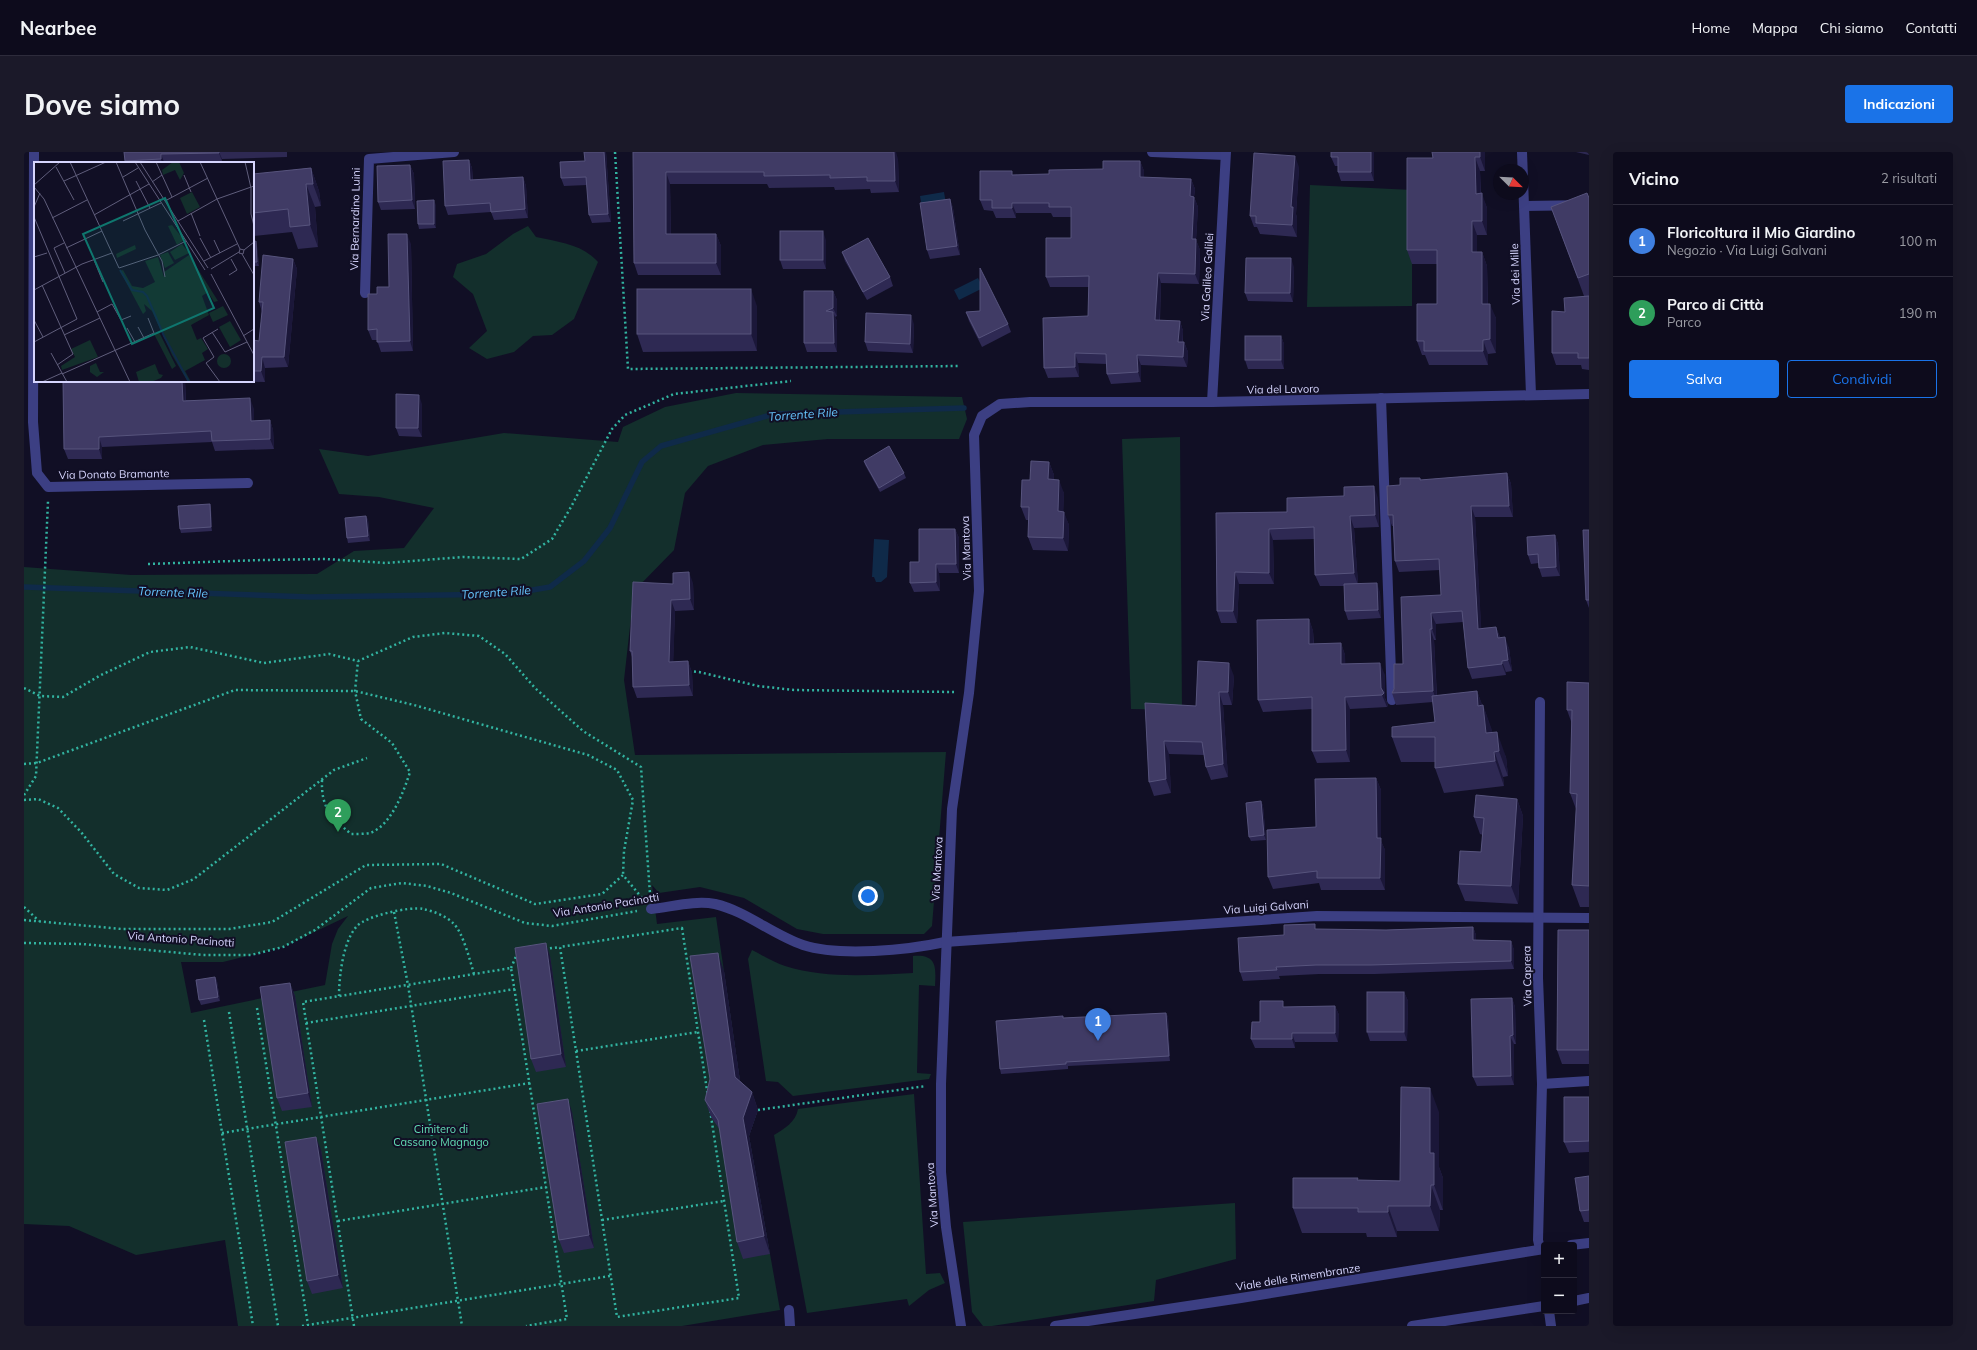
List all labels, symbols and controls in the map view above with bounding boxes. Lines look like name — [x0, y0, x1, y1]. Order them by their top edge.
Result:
text: Nearbee — [20, 16, 97, 40]
text: Home — [1691, 19, 1730, 37]
text: Mappa — [1752, 19, 1798, 37]
text: Chi siamo — [1820, 19, 1883, 37]
text: Contatti — [1905, 19, 1957, 37]
button: Indicazioni — [1845, 85, 1953, 123]
text: Dove siamo — [24, 87, 180, 122]
inset map — [34, 162, 254, 382]
north arrow — [1493, 164, 1529, 200]
street label: Via Bernardino Luini — [347, 167, 363, 271]
text: Vicino — [1629, 168, 1679, 189]
text: 2 risultati — [1881, 170, 1937, 186]
text: Floricoltura il Mio Giardino — [1667, 223, 1855, 242]
street label: Via Galileo Galilei — [1198, 232, 1216, 322]
text: 1 — [1638, 233, 1646, 249]
text: 100 m — [1899, 233, 1937, 249]
text: Negozio · Via Luigi Galvani — [1667, 242, 1827, 258]
street label: Via dei Mille — [1507, 243, 1523, 305]
text: Parco di Città — [1667, 295, 1764, 314]
text: 2 — [1638, 305, 1646, 321]
text: 190 m — [1899, 305, 1937, 321]
text: Parco — [1667, 314, 1701, 330]
button: Salva — [1629, 360, 1779, 398]
button: Condividi — [1787, 360, 1937, 398]
street label: Via del Lavoro — [1247, 381, 1319, 397]
water label: Torrente Rile — [768, 404, 839, 424]
street label: Via Donato Bramante — [59, 466, 170, 482]
street label: Via Mantova — [958, 515, 974, 581]
water label: Torrente Rile — [461, 582, 532, 602]
water label: Torrente Rile — [138, 583, 209, 601]
pin: 2 — [325, 799, 351, 832]
street label: Via Mantova — [928, 836, 946, 902]
your location — [858, 886, 878, 906]
street label: Via Antonio Pacinotti — [552, 890, 660, 920]
street label: Via Luigi Galvani — [1223, 897, 1309, 917]
street label: Via Antonio Pacinotti — [127, 928, 235, 950]
street label: Via Caprera — [1519, 945, 1535, 1007]
pin: 1 — [1085, 1008, 1111, 1041]
park label: Cimitero di Cassano Magnago — [393, 1122, 489, 1149]
street label: Via Mantova — [923, 1162, 941, 1228]
map controls — [1541, 1242, 1577, 1314]
button: + — [1541, 1242, 1577, 1278]
street label: Viale delle Rimembranze — [1235, 1260, 1361, 1294]
button: − — [1541, 1278, 1577, 1314]

